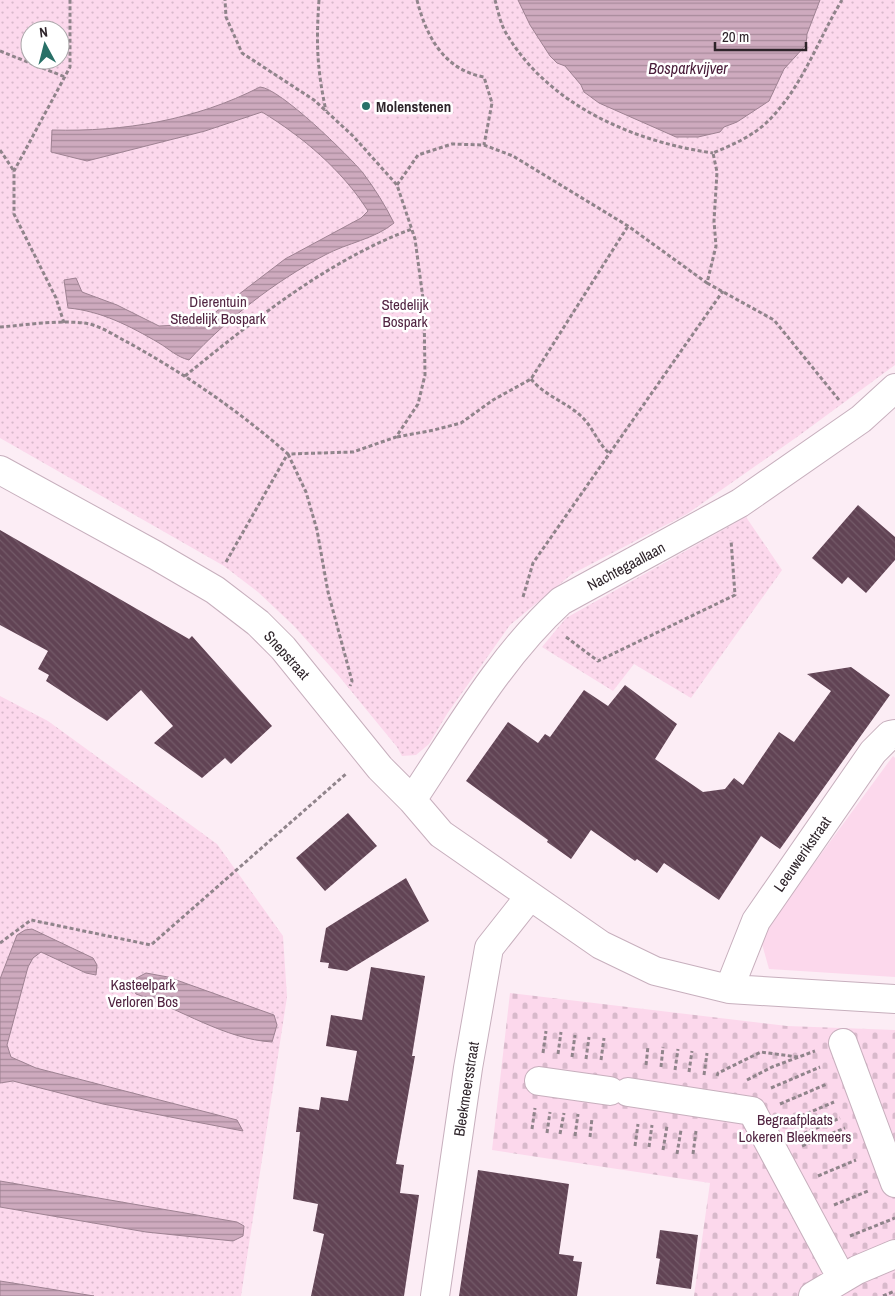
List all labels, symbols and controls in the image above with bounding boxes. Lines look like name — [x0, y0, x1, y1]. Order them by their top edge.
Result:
north arrow — [20, 20, 70, 70]
scale bar — [715, 20, 806, 52]
text: N — [38, 23, 49, 42]
text: 20 m — [722, 26, 749, 47]
water label: Bosparkvijver — [648, 57, 728, 79]
place label: Molenstenen — [376, 96, 451, 117]
marker: Molenstenen — [360, 100, 372, 112]
park label: Dierentuin Stedelijk Bospark — [170, 291, 267, 329]
park label: Stedelijk Bospark — [381, 294, 429, 332]
street label: Nachtegaallaan — [583, 537, 669, 595]
street label: Snepstraat — [259, 626, 315, 685]
street label: Leeuwerikstraat — [768, 812, 836, 896]
park label: Kasteelpark Verloren Bos — [108, 974, 178, 1012]
street label: Bleekmeersstraat — [448, 1040, 484, 1138]
park label: Begraafplaats Lokeren Bleekmeers — [739, 1109, 851, 1147]

